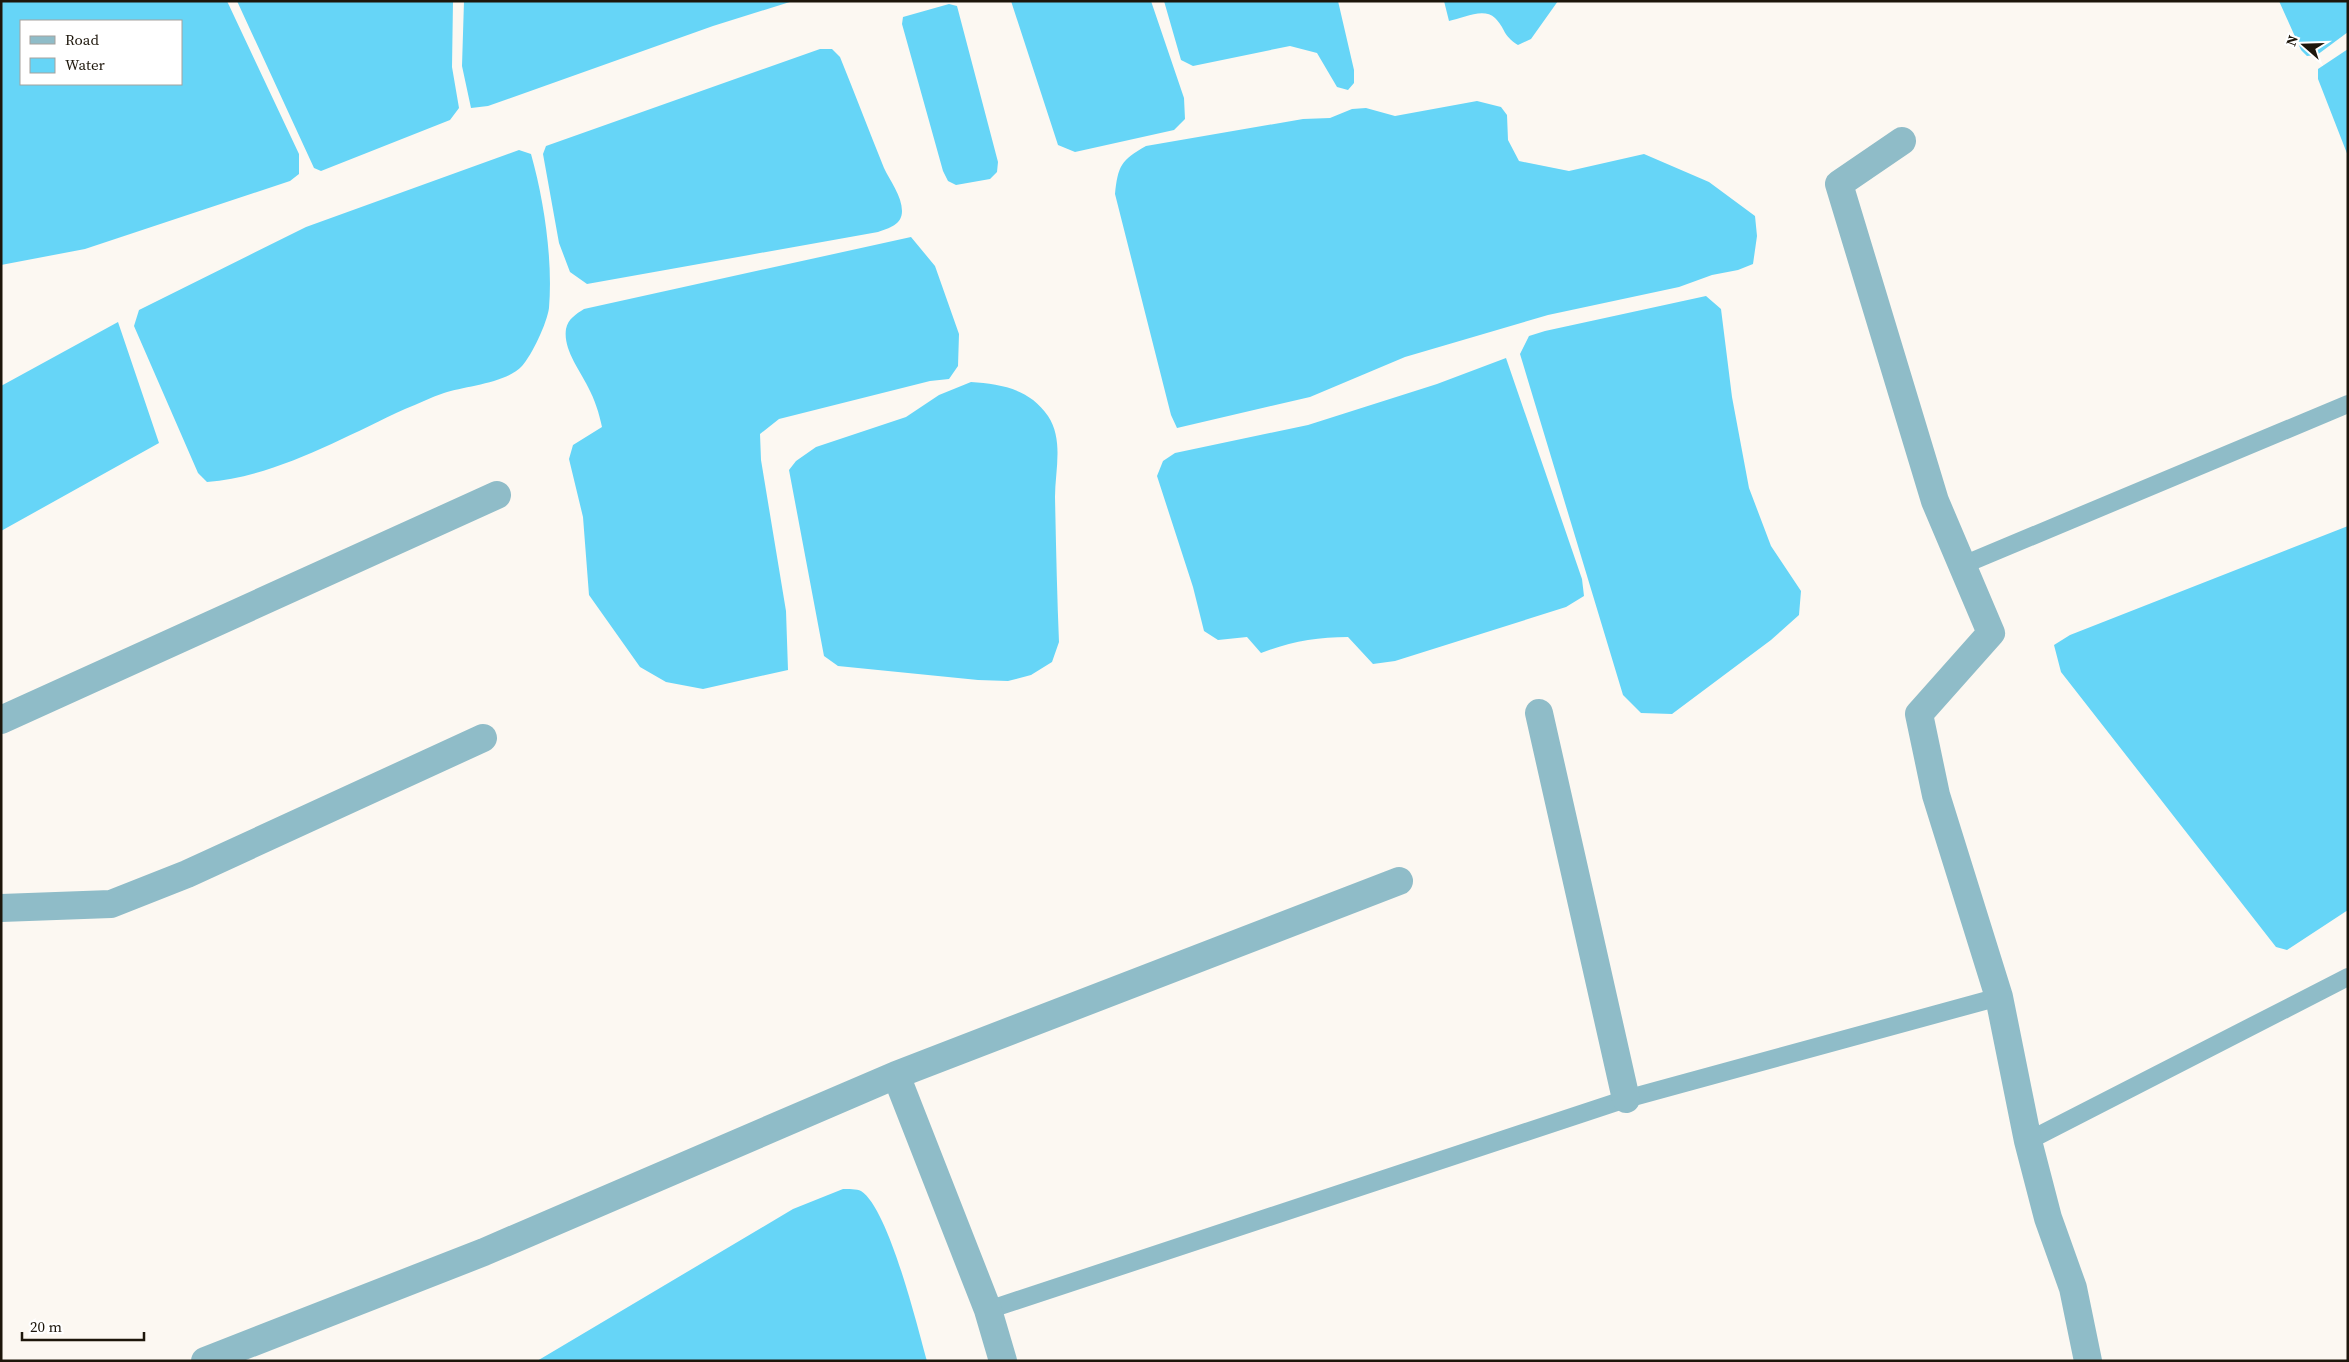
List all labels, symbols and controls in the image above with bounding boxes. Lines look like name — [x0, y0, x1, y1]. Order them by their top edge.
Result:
legend — [20, 20, 182, 85]
north arrow — [2279, 20, 2329, 70]
text: Road — [65, 29, 99, 50]
text: N — [2281, 32, 2303, 49]
text: Water — [65, 54, 106, 75]
scale bar — [22, 1310, 145, 1342]
text: 20 m — [30, 1316, 62, 1337]

